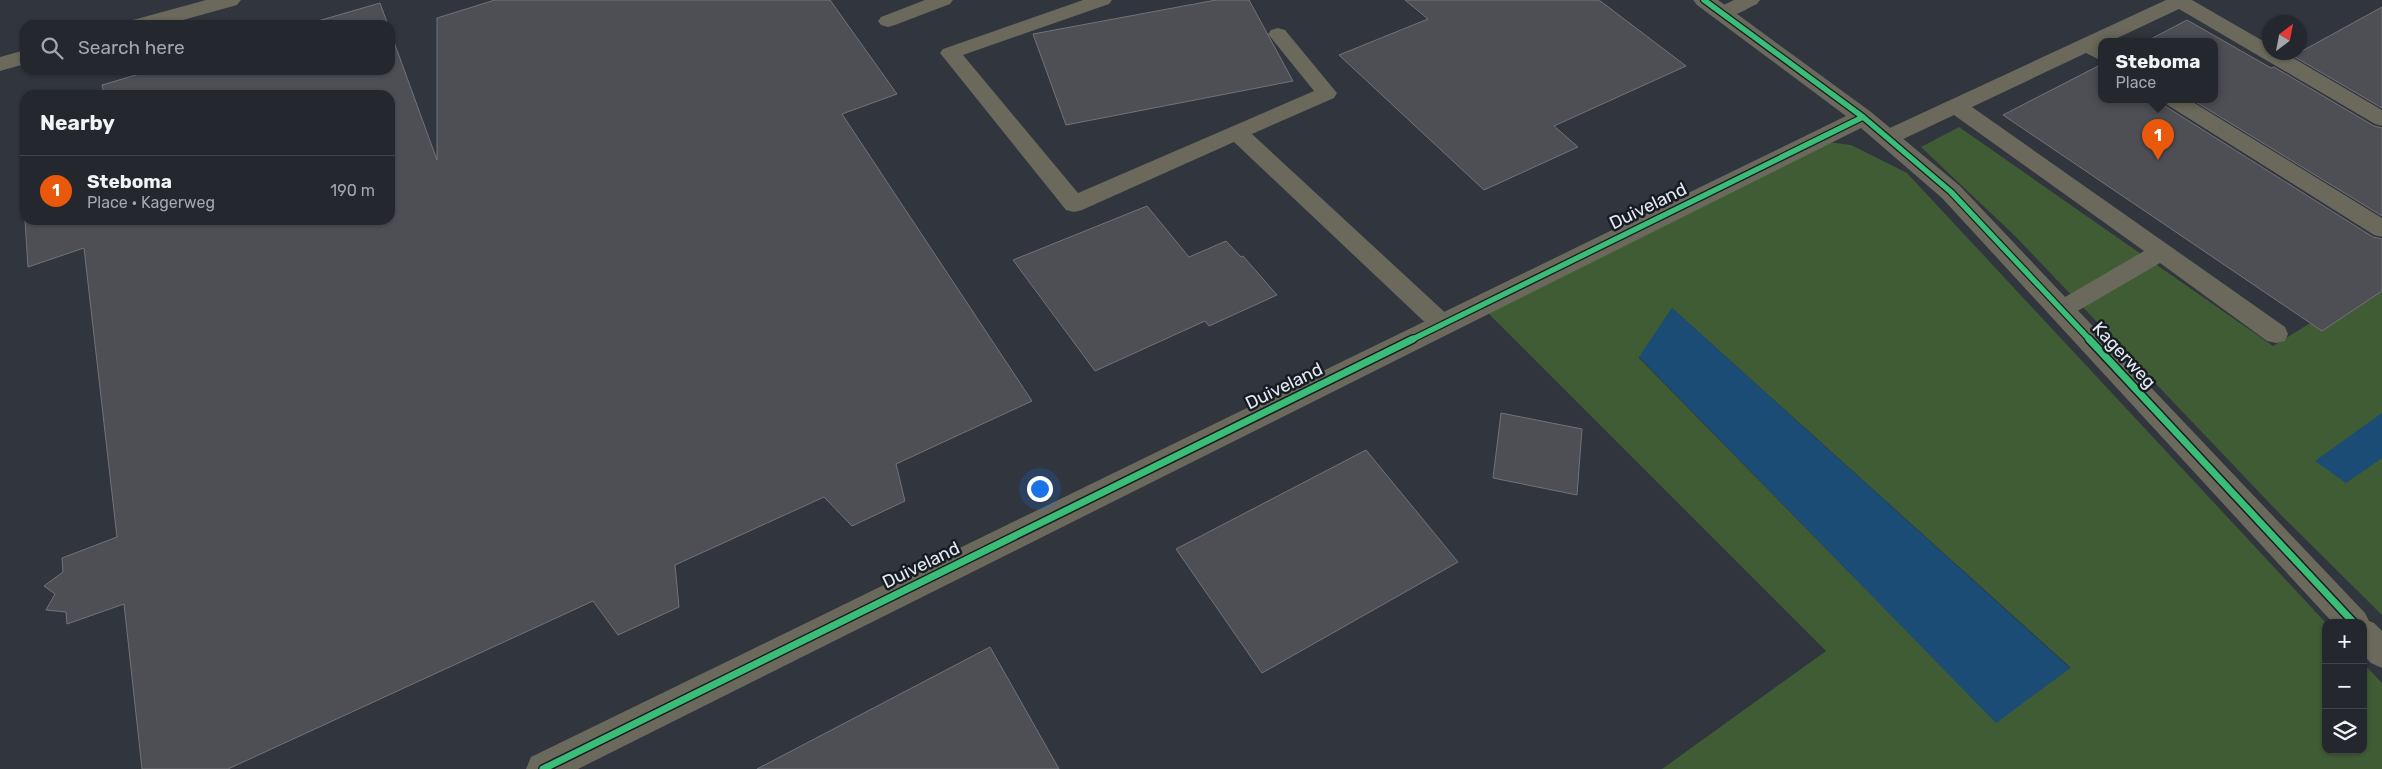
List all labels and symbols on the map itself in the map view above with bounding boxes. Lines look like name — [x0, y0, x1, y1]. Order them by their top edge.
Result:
north arrow — [2262, 15, 2307, 60]
pin: 1 — [2142, 119, 2174, 160]
street label: Duiveland — [1606, 178, 1690, 234]
street label: Kagerweg — [2088, 317, 2160, 393]
street label: Duiveland — [1242, 358, 1326, 414]
your location — [1027, 476, 1053, 502]
street label: Duiveland — [879, 537, 963, 593]

